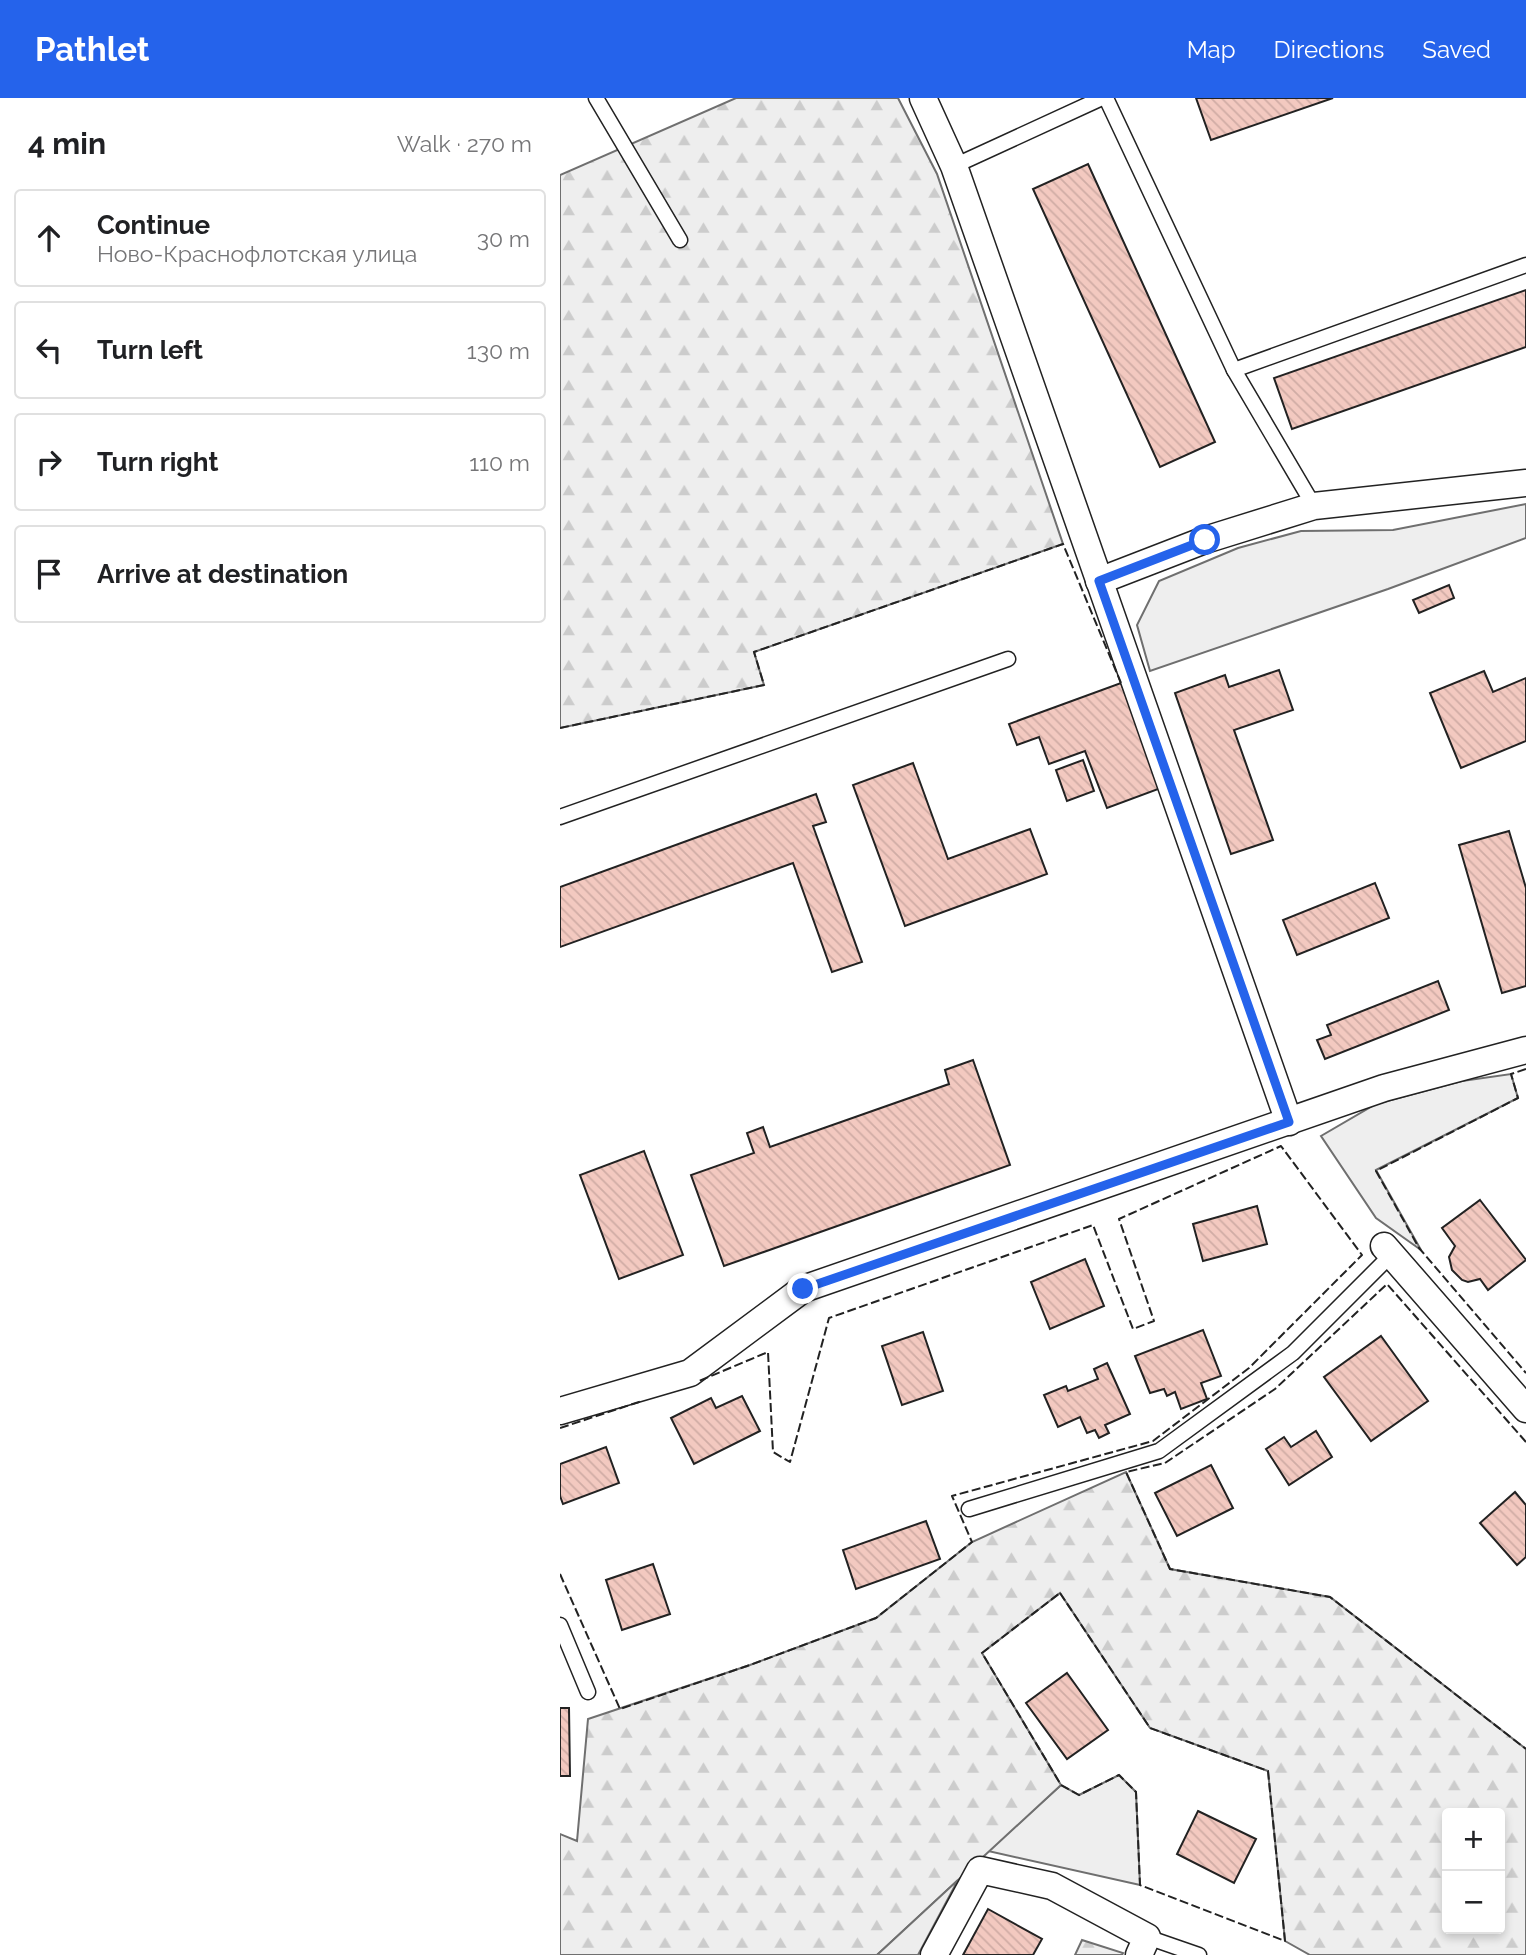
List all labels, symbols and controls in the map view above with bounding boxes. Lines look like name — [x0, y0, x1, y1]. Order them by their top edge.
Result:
text: Pathlet — [35, 30, 149, 69]
text: Map — [1187, 35, 1236, 64]
text: Directions — [1274, 35, 1384, 64]
text: Saved — [1422, 35, 1491, 64]
text: 4 min — [28, 126, 106, 161]
text: Walk · 270 m — [397, 130, 532, 157]
text: Continue — [97, 210, 210, 240]
icon: ahead — [30, 219, 68, 257]
text: 30 m — [477, 225, 530, 252]
text: Ново-Краснофлотская улица — [97, 240, 417, 267]
icon: left — [30, 331, 68, 369]
text: Turn left — [97, 335, 203, 365]
text: 130 m — [467, 337, 530, 364]
icon: right — [30, 443, 68, 481]
text: Turn right — [97, 447, 218, 477]
text: 110 m — [469, 449, 530, 476]
route start — [1189, 524, 1220, 555]
icon: arrive — [30, 555, 68, 593]
text: Arrive at destination — [97, 559, 348, 589]
route end — [787, 1273, 818, 1304]
map controls — [1442, 1808, 1505, 1934]
button: + — [1442, 1808, 1505, 1871]
button: − — [1442, 1871, 1505, 1934]

